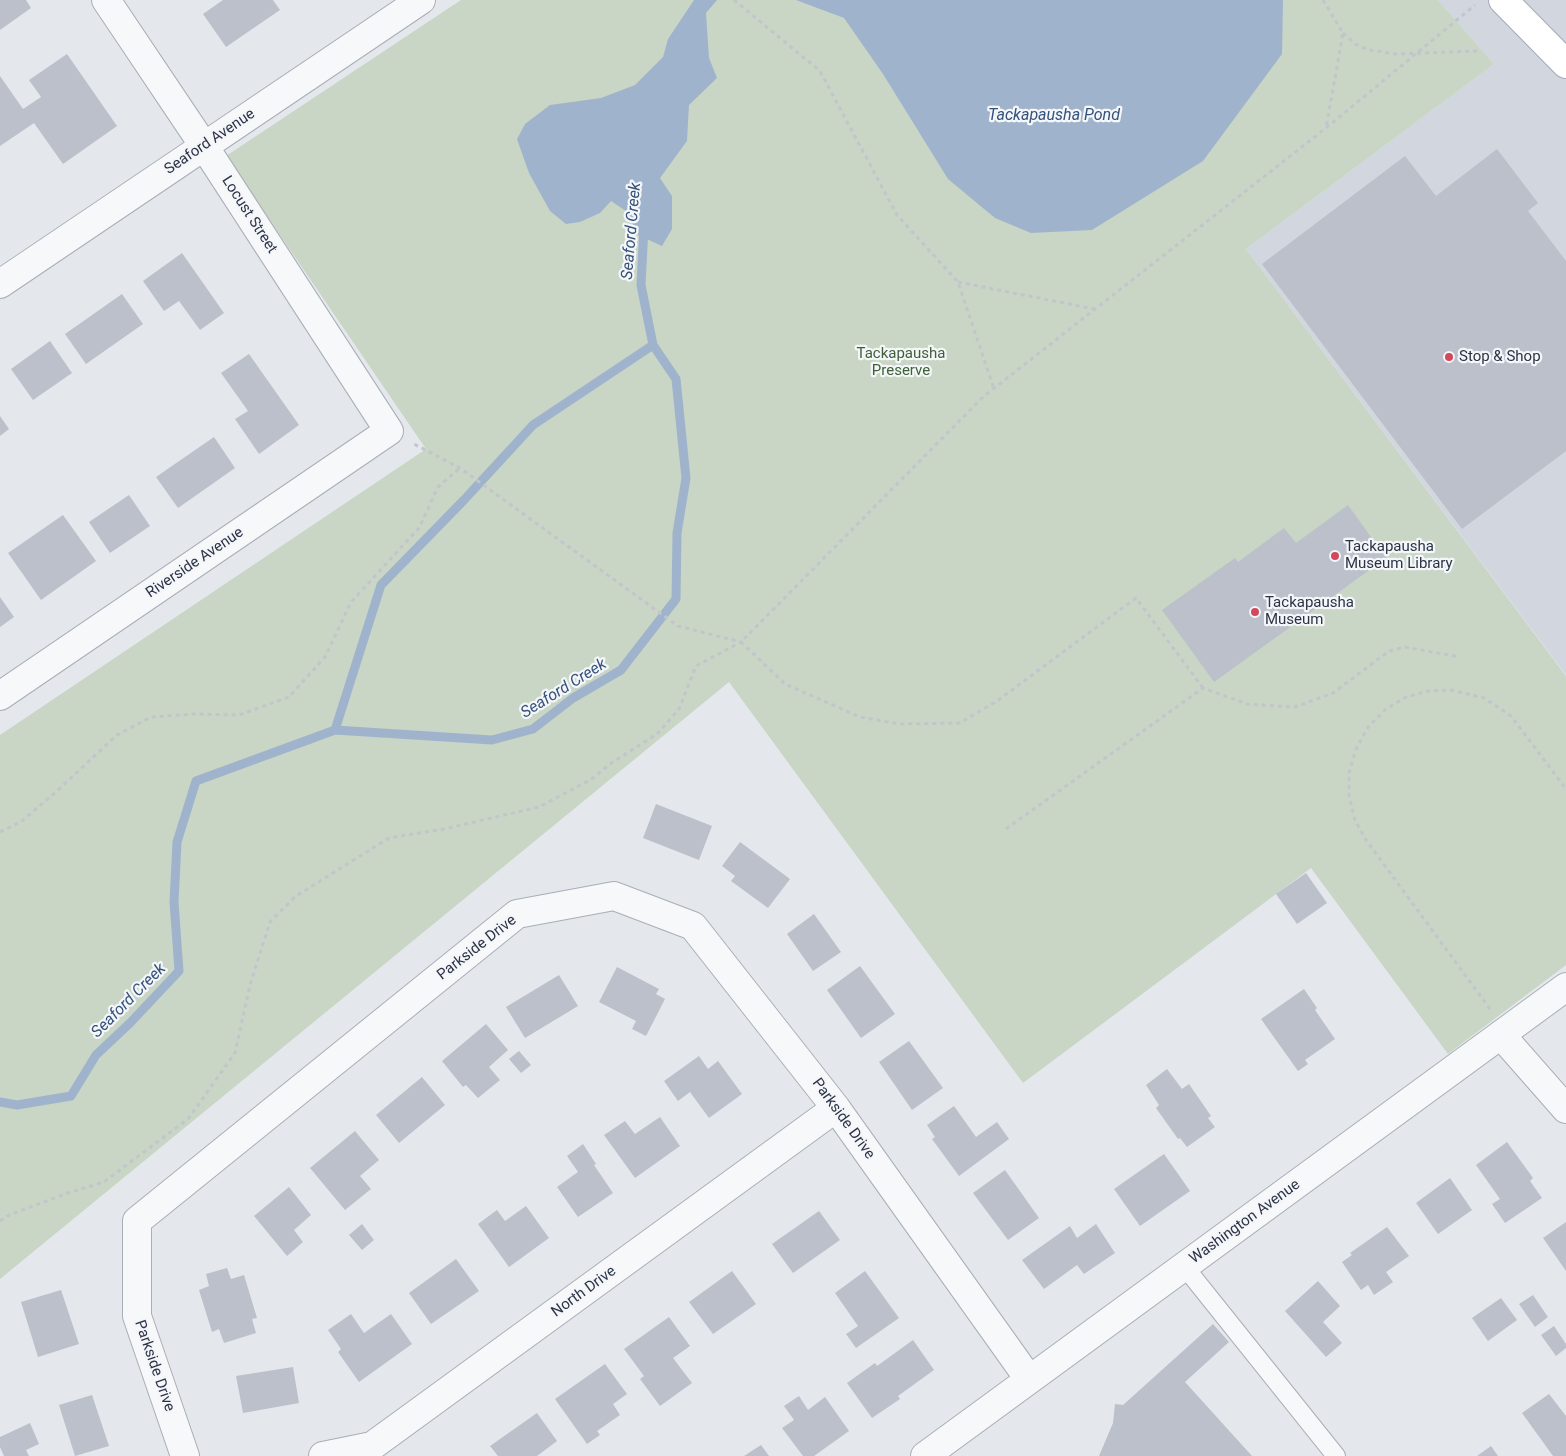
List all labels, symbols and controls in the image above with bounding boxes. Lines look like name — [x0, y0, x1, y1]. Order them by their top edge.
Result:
street label: Seaford Avenue — [161, 105, 259, 179]
water label: Tackapausha Pond — [988, 106, 1120, 126]
street label: Locust Street — [217, 173, 281, 257]
water label: Seaford Creek — [618, 182, 646, 280]
park label: Tackapausha Preserve — [857, 345, 945, 380]
place label: Stop & Shop — [1459, 348, 1541, 366]
marker: Stop & Shop — [1443, 351, 1455, 363]
street label: Riverside Avenue — [143, 524, 247, 602]
place label: Tackapausha Museum Library — [1345, 538, 1453, 573]
marker: Tackapausha Museum Library — [1329, 550, 1341, 562]
place label: Tackapausha Museum — [1265, 594, 1354, 629]
marker: Tackapausha Museum — [1249, 606, 1261, 618]
water label: Seaford Creek — [518, 655, 610, 723]
street label: Parkside Drive — [434, 912, 520, 984]
water label: Seaford Creek — [88, 960, 170, 1042]
street label: Parkside Drive — [808, 1075, 878, 1163]
street label: Washington Avenue — [1186, 1176, 1304, 1268]
street label: North Drive — [548, 1263, 620, 1321]
street label: Parkside Drive — [130, 1318, 178, 1414]

